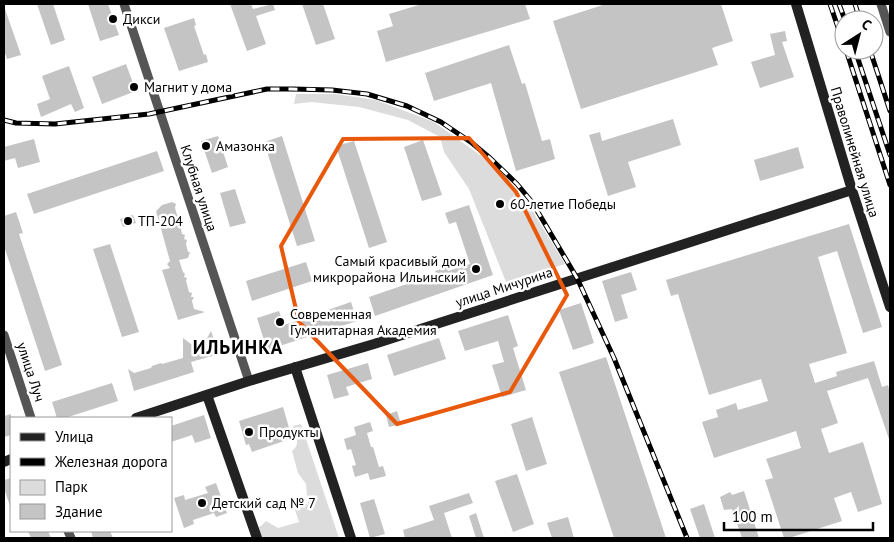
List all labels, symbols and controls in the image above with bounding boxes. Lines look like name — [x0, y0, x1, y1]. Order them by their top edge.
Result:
place label: Дикси — [123, 10, 161, 28]
north arrow — [834, 10, 884, 60]
marker: Дикси — [107, 13, 119, 25]
text: С — [858, 15, 875, 34]
place label: Магнит у дома — [144, 78, 232, 96]
marker: Магнит у дома — [128, 81, 140, 93]
street label: Праволинейная улица — [827, 84, 883, 220]
place label: Амазонка — [216, 137, 275, 155]
marker: Амазонка — [200, 140, 212, 152]
street label: Клубная улица — [177, 142, 222, 234]
place label: 60-летие Победы — [510, 195, 616, 213]
marker: 60-летие Победы — [494, 198, 506, 210]
place label: ТП-204 — [138, 212, 183, 230]
marker: ТП-204 — [122, 215, 134, 227]
place label: Самый красивый дом микрорайона Ильинский — [313, 252, 466, 286]
street label: улица Мичурина — [453, 263, 555, 311]
marker: Самый красивый дом микрорайона Ильинский — [470, 263, 482, 275]
place label: Современная Гуманитарная Академия — [290, 305, 437, 339]
marker: Современная Гуманитарная Академия — [274, 316, 286, 328]
district label: ИЛЬИНКА — [193, 335, 283, 359]
street label: улица Луч — [13, 340, 49, 404]
legend — [10, 417, 172, 532]
place label: Продукты — [259, 423, 319, 441]
marker: Продукты — [243, 426, 255, 438]
text: Улица — [55, 427, 93, 446]
text: Железная дорога — [54, 452, 168, 471]
text: Парк — [55, 477, 88, 496]
place label: Детский сад № 7 — [212, 494, 316, 512]
marker: Детский сад № 7 — [196, 497, 208, 509]
scale bar — [724, 500, 873, 532]
text: Здание — [55, 502, 103, 521]
text: 100 m — [732, 507, 773, 526]

